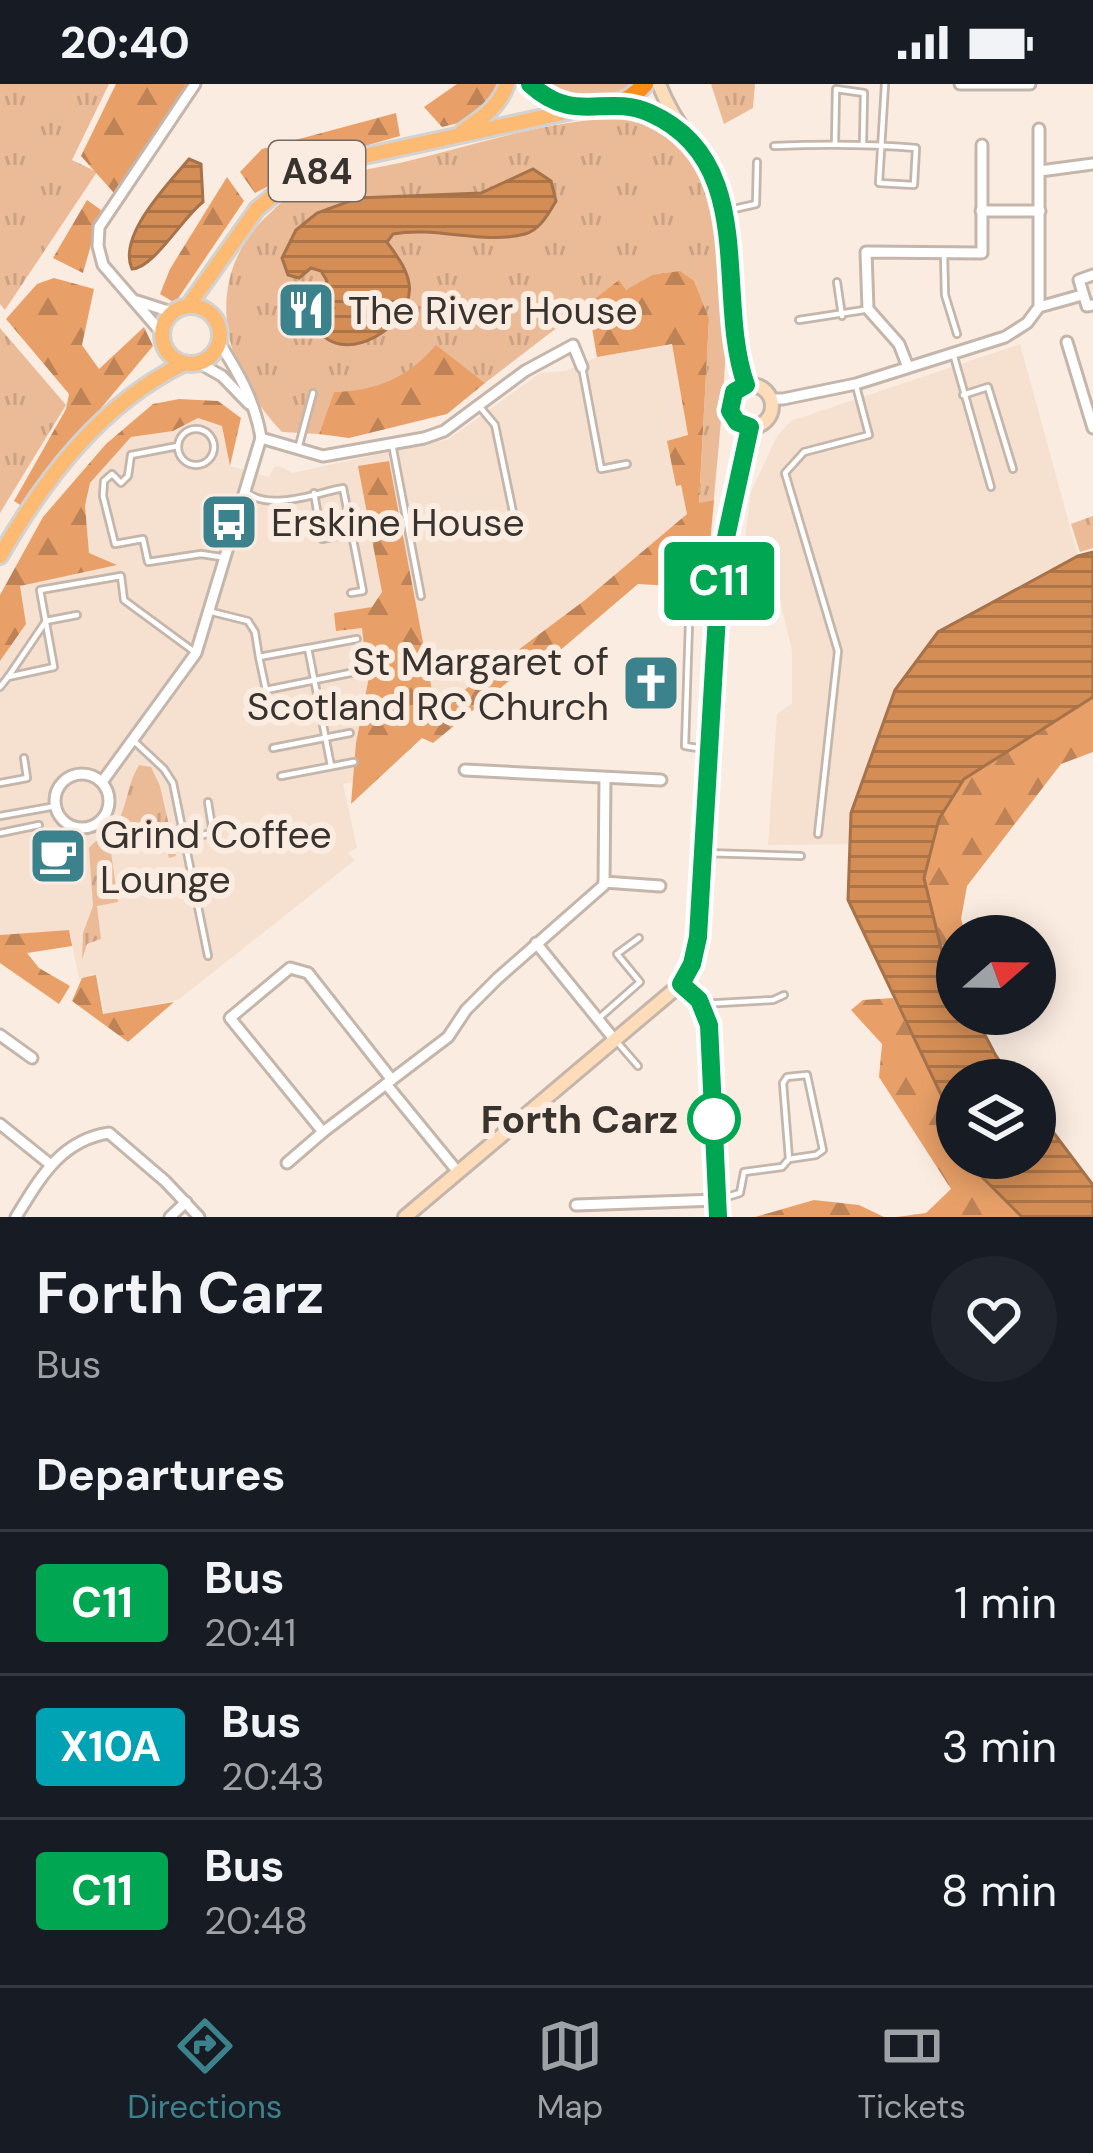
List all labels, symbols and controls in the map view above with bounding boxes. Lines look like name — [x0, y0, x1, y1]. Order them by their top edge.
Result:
text: 20:40 — [60, 13, 190, 72]
road number: A84 — [269, 141, 365, 201]
restaurant icon: The River House — [275, 279, 337, 341]
place label: The River House — [348, 285, 638, 336]
bus stop icon: Erskine House — [198, 491, 260, 553]
place label: Erskine House — [271, 497, 525, 548]
line badge: C11 — [650, 542, 788, 620]
text: C11 — [688, 553, 750, 608]
place label: St Margaret of Scotland RC Church — [247, 636, 609, 732]
church icon: St Margaret of Scotland RC Church — [620, 652, 682, 714]
place label: Grind Coffee Lounge — [100, 809, 332, 905]
cafe icon: Grind Coffee Lounge — [27, 825, 89, 887]
north arrow — [936, 915, 1056, 1035]
map controls — [936, 915, 1056, 1179]
button: layers — [936, 1059, 1056, 1179]
place label: Forth Carz — [481, 1094, 678, 1145]
marker: Forth Carz — [689, 1094, 739, 1144]
text: Forth Carz — [36, 1256, 324, 1331]
button: heart — [931, 1256, 1057, 1382]
text: Bus — [36, 1339, 101, 1390]
text: Departures — [36, 1445, 285, 1504]
text: Bus — [204, 1548, 284, 1607]
text: 1 min — [954, 1573, 1057, 1632]
text: C11 — [71, 1575, 133, 1630]
text: 20:41 — [204, 1607, 296, 1658]
text: Bus — [221, 1692, 301, 1751]
text: 3 min — [942, 1717, 1057, 1776]
text: X10A — [60, 1719, 161, 1774]
text: 20:43 — [221, 1751, 324, 1802]
text: Bus — [204, 1836, 284, 1895]
text: 8 min — [941, 1861, 1057, 1920]
text: C11 — [71, 1863, 133, 1918]
text: 20:48 — [204, 1895, 308, 1946]
tab: Directions — [127, 2013, 282, 2128]
tab: Map — [537, 2013, 603, 2128]
tab: Tickets — [857, 2013, 966, 2128]

